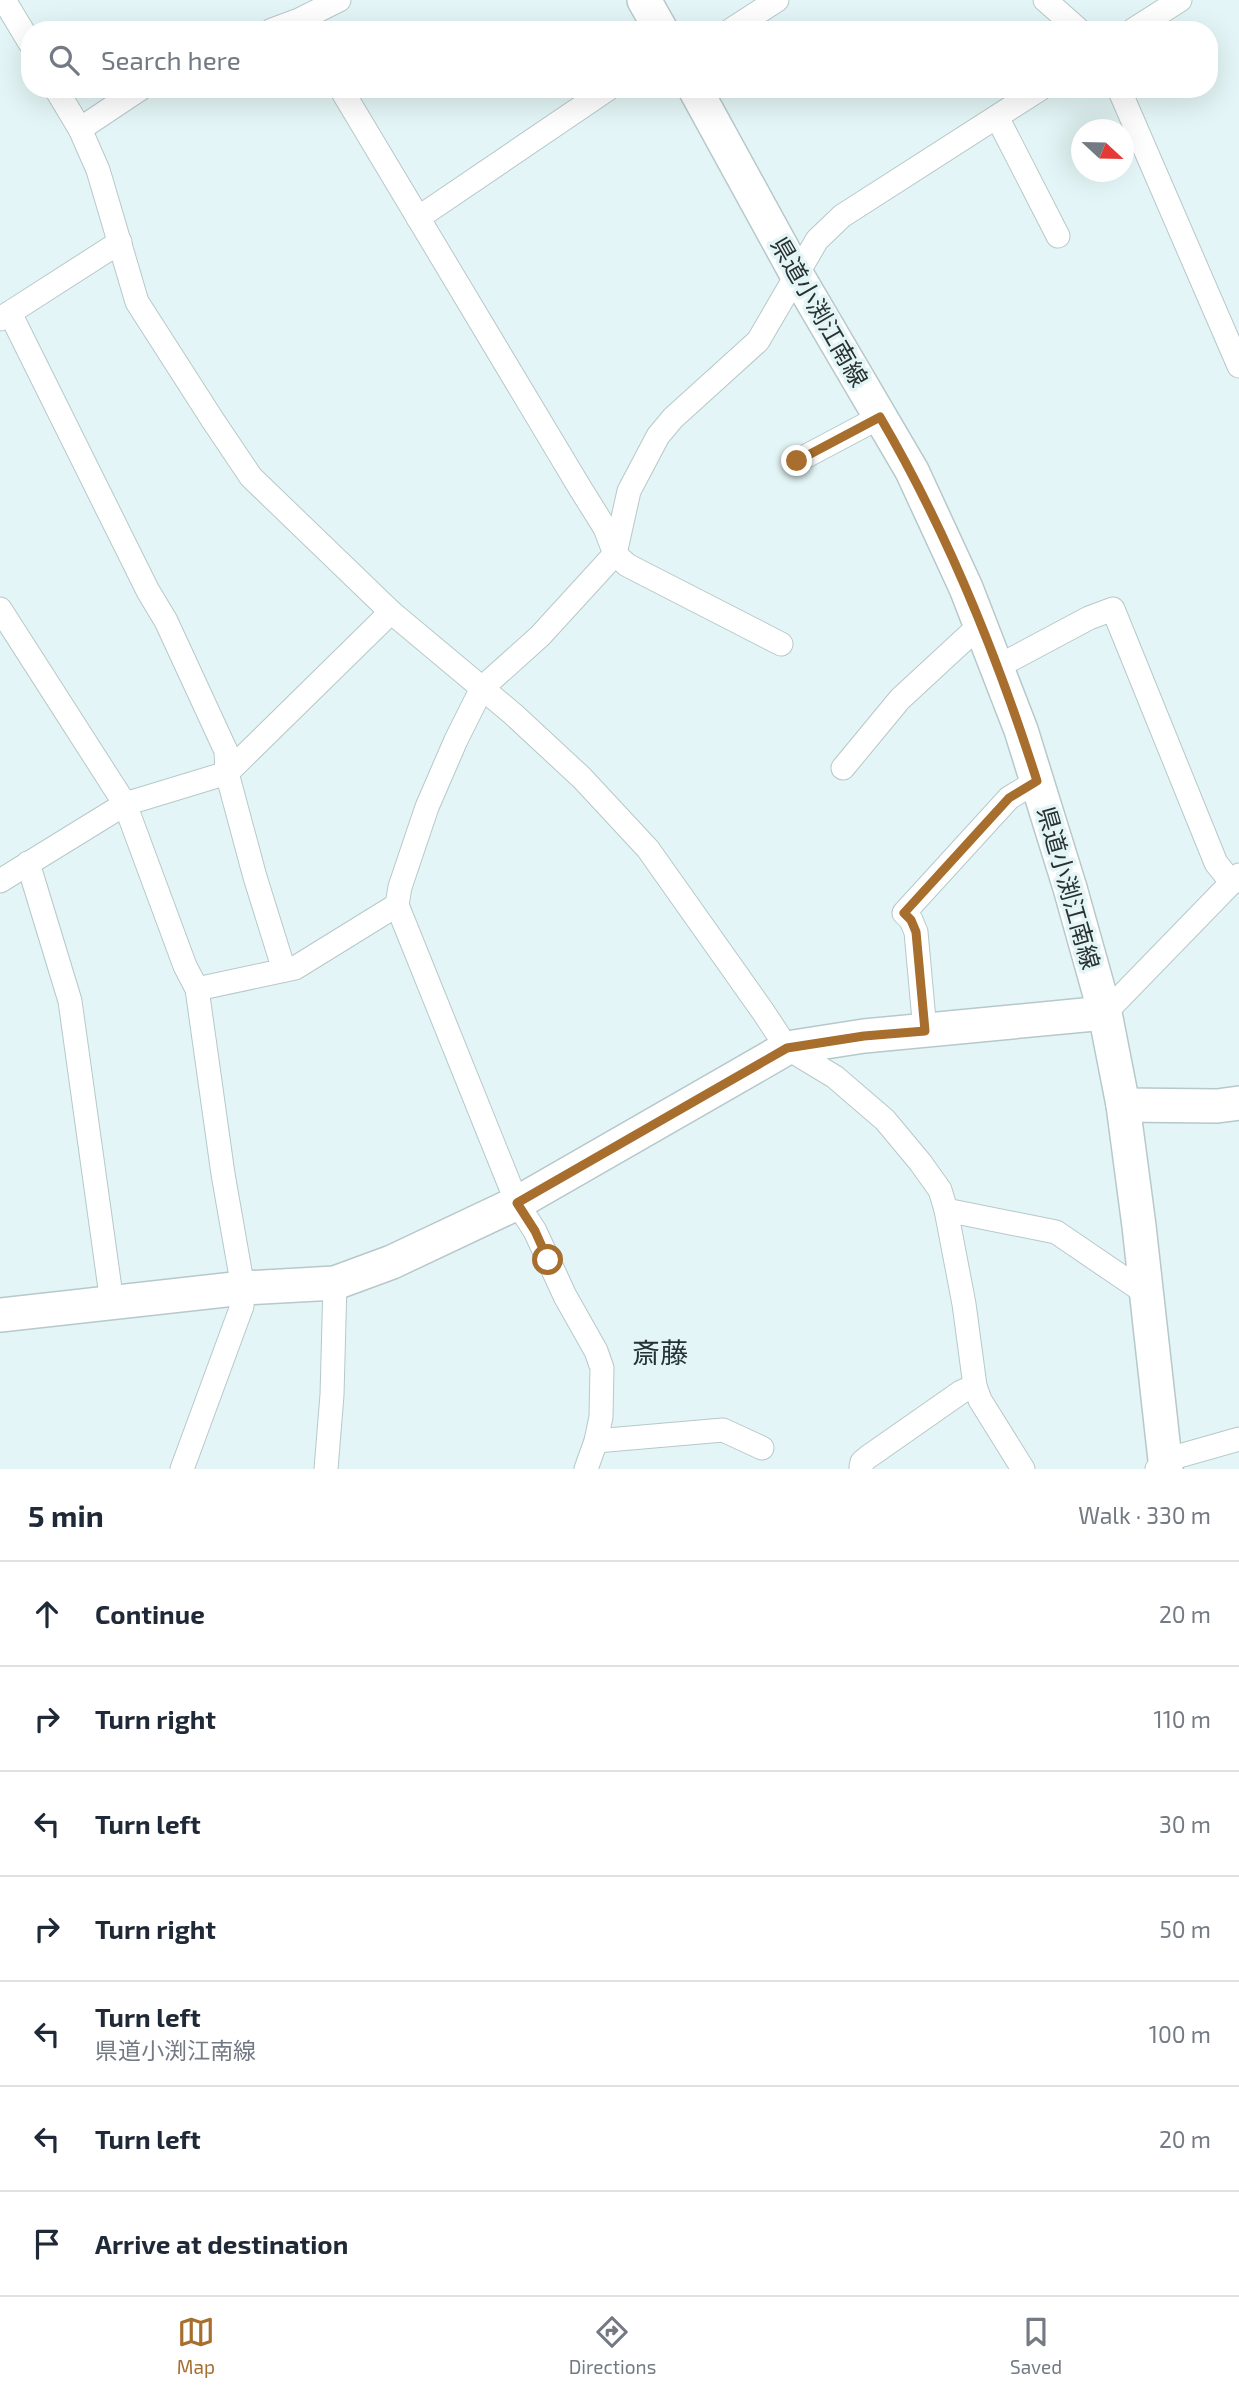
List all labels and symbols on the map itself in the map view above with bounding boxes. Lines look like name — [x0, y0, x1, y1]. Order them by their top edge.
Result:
north arrow — [1071, 119, 1134, 182]
street label: 県道小渕江南線 — [766, 231, 875, 391]
route end — [781, 445, 812, 476]
street label: 県道小渕江南線 — [1032, 803, 1107, 972]
route start — [532, 1244, 563, 1275]
district label: 斎藤 — [632, 1335, 688, 1369]

